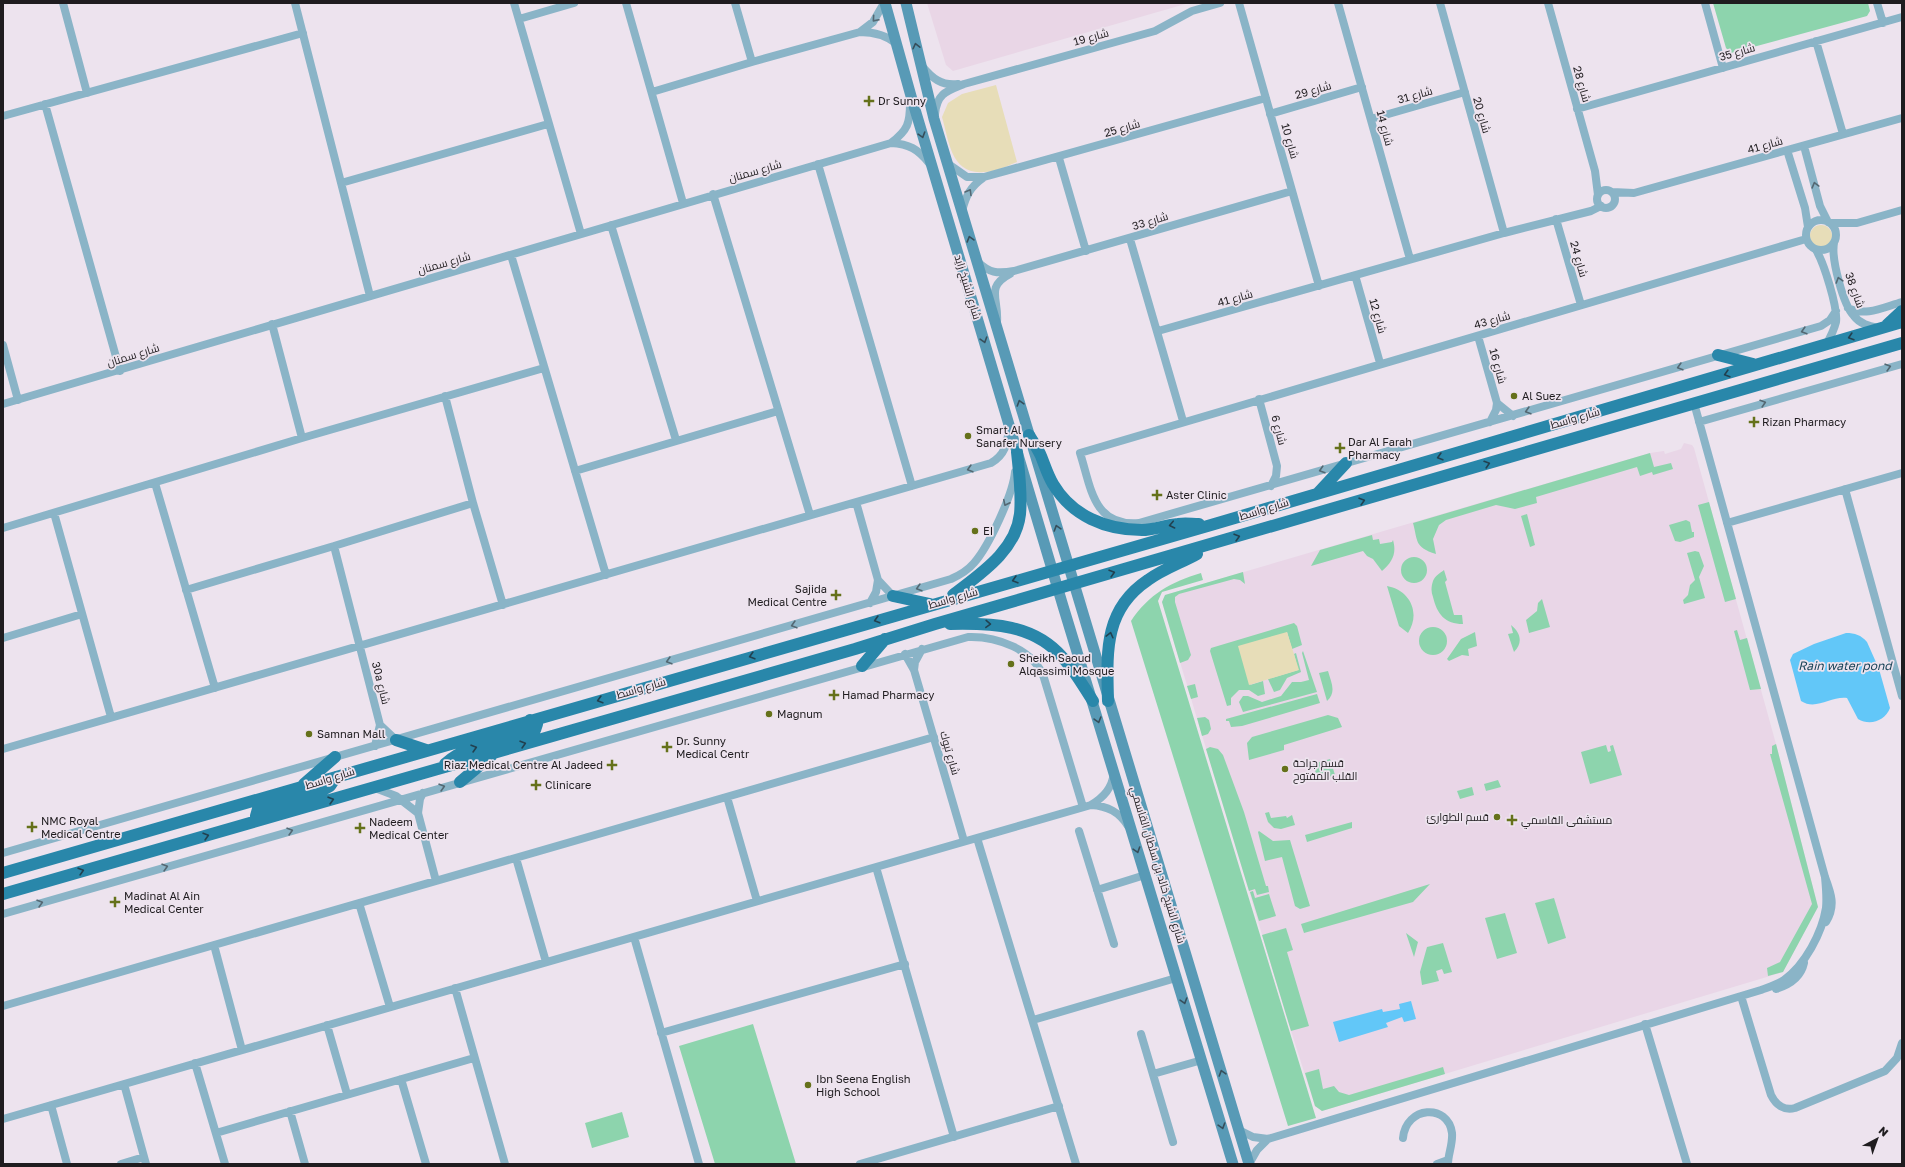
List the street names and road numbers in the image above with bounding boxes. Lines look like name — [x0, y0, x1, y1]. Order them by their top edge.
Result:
street label: شارع 19 — [1072, 25, 1111, 50]
street label: شارع 35 — [1717, 40, 1757, 65]
street label: شارع 28 — [1569, 64, 1594, 104]
street label: شارع 29 — [1293, 78, 1333, 103]
street label: شارع 31 — [1396, 83, 1434, 108]
street label: شارع 20 — [1469, 95, 1494, 135]
street label: شارع 14 — [1373, 109, 1396, 148]
street label: شارع 25 — [1102, 116, 1142, 141]
street label: شارع 10 — [1277, 122, 1302, 161]
street label: شارع 41 — [1746, 133, 1785, 158]
street label: شارع سمنان — [727, 157, 783, 186]
street label: شارع 33 — [1130, 209, 1170, 234]
street label: شارع 24 — [1566, 239, 1591, 279]
street label: شارع سمنان — [416, 249, 472, 278]
street label: شارع الشيخ زايد — [951, 253, 985, 321]
street label: شارع 38 — [1841, 270, 1868, 310]
street label: شارع 41 — [1216, 286, 1255, 311]
street label: شارع 12 — [1365, 297, 1390, 335]
street label: شارع 43 — [1472, 308, 1512, 333]
street label: شارع سمنان — [105, 340, 161, 371]
street label: شارع 16 — [1485, 347, 1510, 386]
street label: شارع واسط — [1549, 404, 1602, 433]
street label: شارع 6 — [1267, 413, 1290, 447]
street label: شارع واسط — [1238, 495, 1291, 524]
street label: شارع واسط — [927, 584, 980, 613]
street label: 30a شارع — [368, 660, 393, 706]
street label: شارع واسط — [615, 674, 668, 703]
street label: شارع تبوك — [936, 729, 963, 777]
street label: شارع واسط — [304, 764, 357, 793]
street label: شارع الشيخ خالد بن سلطان القاسمي — [1126, 785, 1189, 946]

